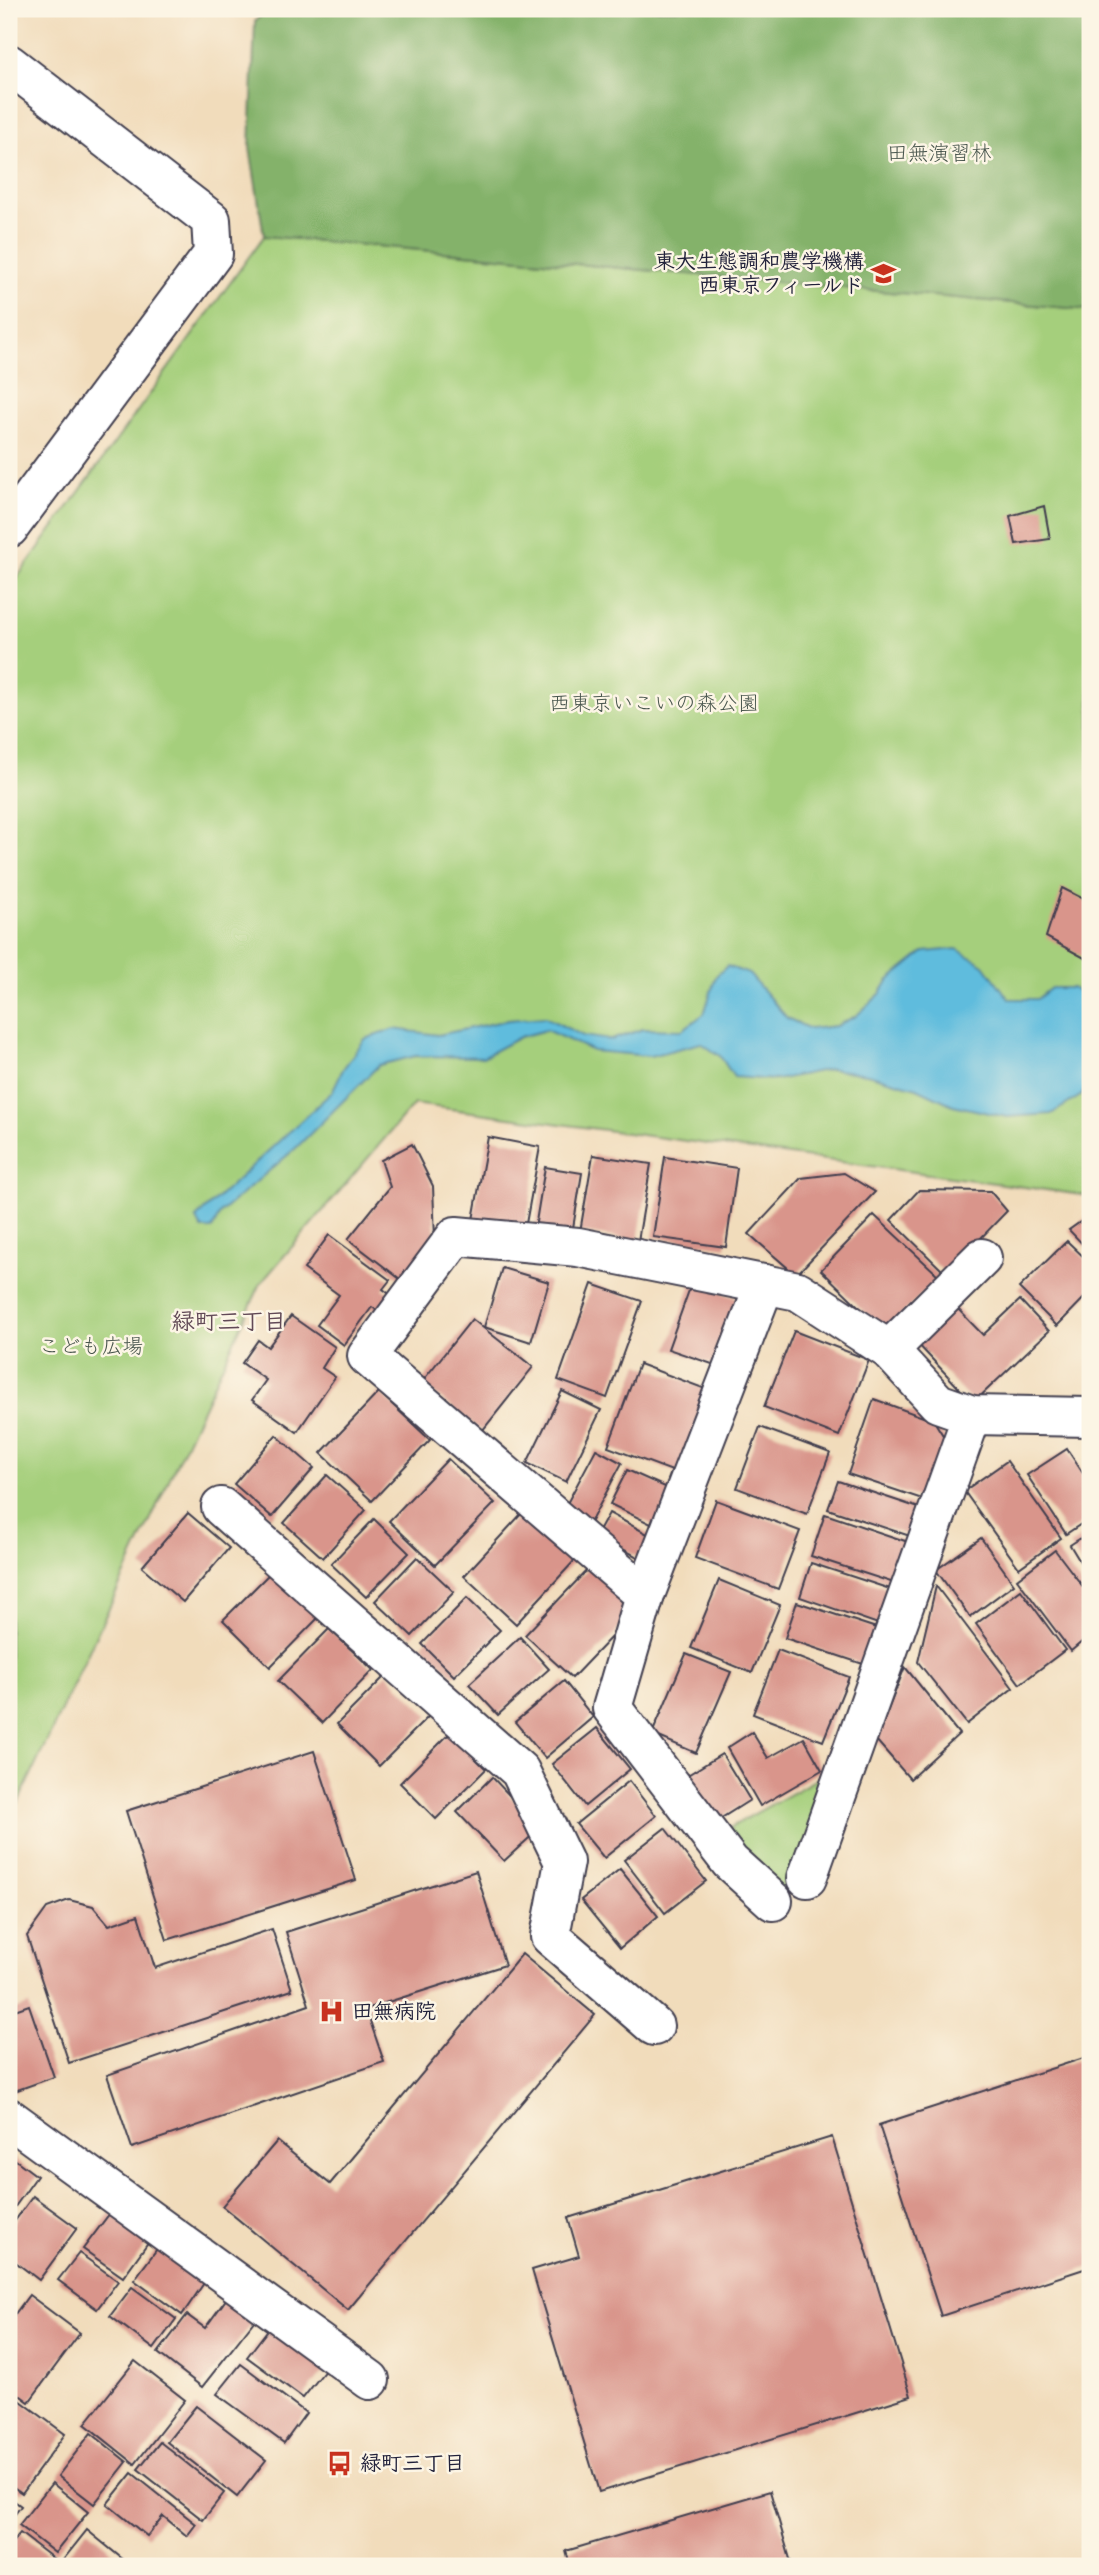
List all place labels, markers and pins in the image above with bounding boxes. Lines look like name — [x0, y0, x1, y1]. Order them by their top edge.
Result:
place label: 東大生態調和農学機構 西東京フィールド — [654, 249, 864, 297]
school or university icon: 東大生態調和農学機構 西東京フィールド — [870, 259, 898, 287]
hospital icon: 田無病院 — [318, 1997, 346, 2025]
place label: 田無病院 — [352, 1999, 436, 2023]
bus stop icon: 緑町三丁目 — [326, 2449, 354, 2477]
place label: 緑町三丁目 — [360, 2451, 465, 2475]

